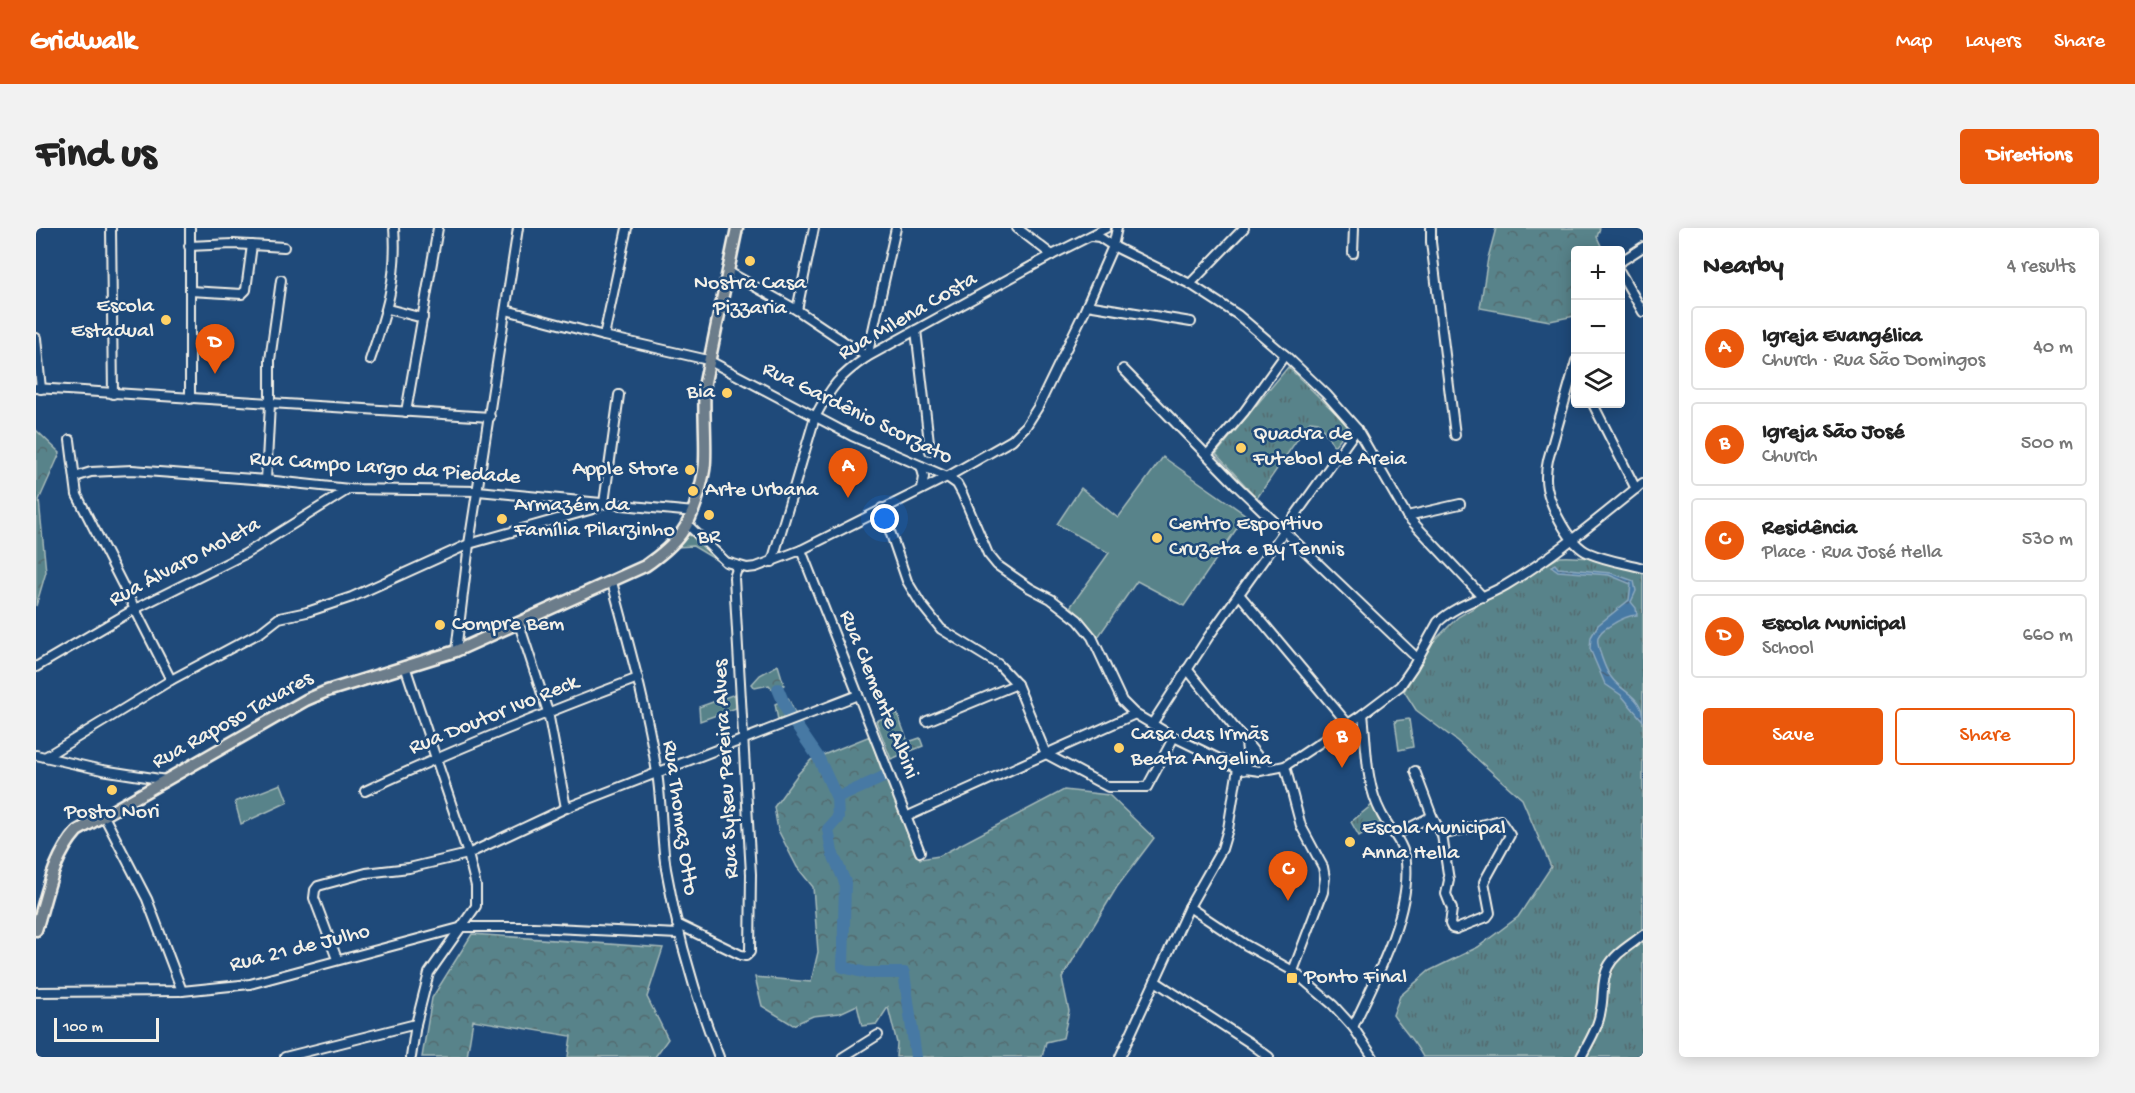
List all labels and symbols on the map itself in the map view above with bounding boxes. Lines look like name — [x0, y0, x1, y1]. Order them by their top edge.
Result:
marker: Nostra Casa Pizzaria — [743, 254, 757, 268]
street label: Rua Milena Costa — [834, 266, 983, 367]
place label: Nostra Casa Pizzaria — [694, 271, 807, 322]
place label: Escola Estadual — [71, 294, 155, 345]
marker: Escola Estadual — [159, 313, 173, 327]
pin: D — [196, 324, 234, 374]
street label: Rua Gardênio Scorzato — [758, 357, 956, 471]
place label: Bia — [686, 380, 716, 406]
marker: Bia — [720, 386, 734, 400]
place label: Quadra de Futebol de Areia — [1252, 422, 1407, 473]
marker: Quadra de Futebol de Areia — [1234, 441, 1248, 455]
street label: Rua Campo Largo da Piedade — [249, 447, 522, 491]
pin: A — [828, 448, 868, 498]
place label: Apple Store — [572, 457, 679, 483]
marker: Apple Store — [683, 463, 697, 477]
place label: Arte Urbana — [705, 478, 819, 504]
marker: Arte Urbana — [686, 484, 700, 498]
place label: Armazém da Família Pilarzinho — [513, 493, 675, 544]
your location — [870, 504, 899, 533]
marker: BR — [702, 508, 716, 522]
street label: Rua Álvaro Moleta — [105, 512, 266, 614]
marker: Armazém da Família Pilarzinho — [495, 512, 509, 526]
place label: Centro Esportivo Cruzeta e By Tennis — [1169, 512, 1345, 563]
place label: BR — [697, 525, 722, 551]
marker: Centro Esportivo Cruzeta e By Tennis — [1150, 531, 1164, 545]
street label: Rua Clemente Albini — [832, 607, 924, 783]
place label: Compre Bem — [452, 612, 565, 638]
marker: Compre Bem — [433, 618, 447, 632]
street label: Rua Sylseu Pereira Alves — [708, 658, 746, 879]
street label: Rua Raposo Tavares — [148, 666, 319, 776]
street label: Rua Doutor Ivo Reck — [405, 669, 585, 762]
pin: B — [1322, 718, 1362, 768]
place label: Casa das Irmãs Beata Angelina — [1130, 722, 1273, 773]
street label: Rua Thomaz Otto — [655, 739, 703, 897]
marker: Casa das Irmãs Beata Angelina — [1112, 741, 1126, 755]
marker: Posto Nori — [105, 783, 119, 797]
place label: Posto Nori — [63, 800, 160, 826]
place label: Escola Municipal Anna Hella — [1362, 816, 1506, 867]
marker: Escola Municipal Anna Hella — [1343, 835, 1357, 849]
pin: C — [1268, 852, 1308, 901]
street label: Rua 21 de Julho — [227, 919, 373, 979]
place label: Ponto Final — [1303, 965, 1407, 991]
marker: Ponto Final — [1285, 971, 1299, 985]
scale bar — [54, 1015, 159, 1042]

